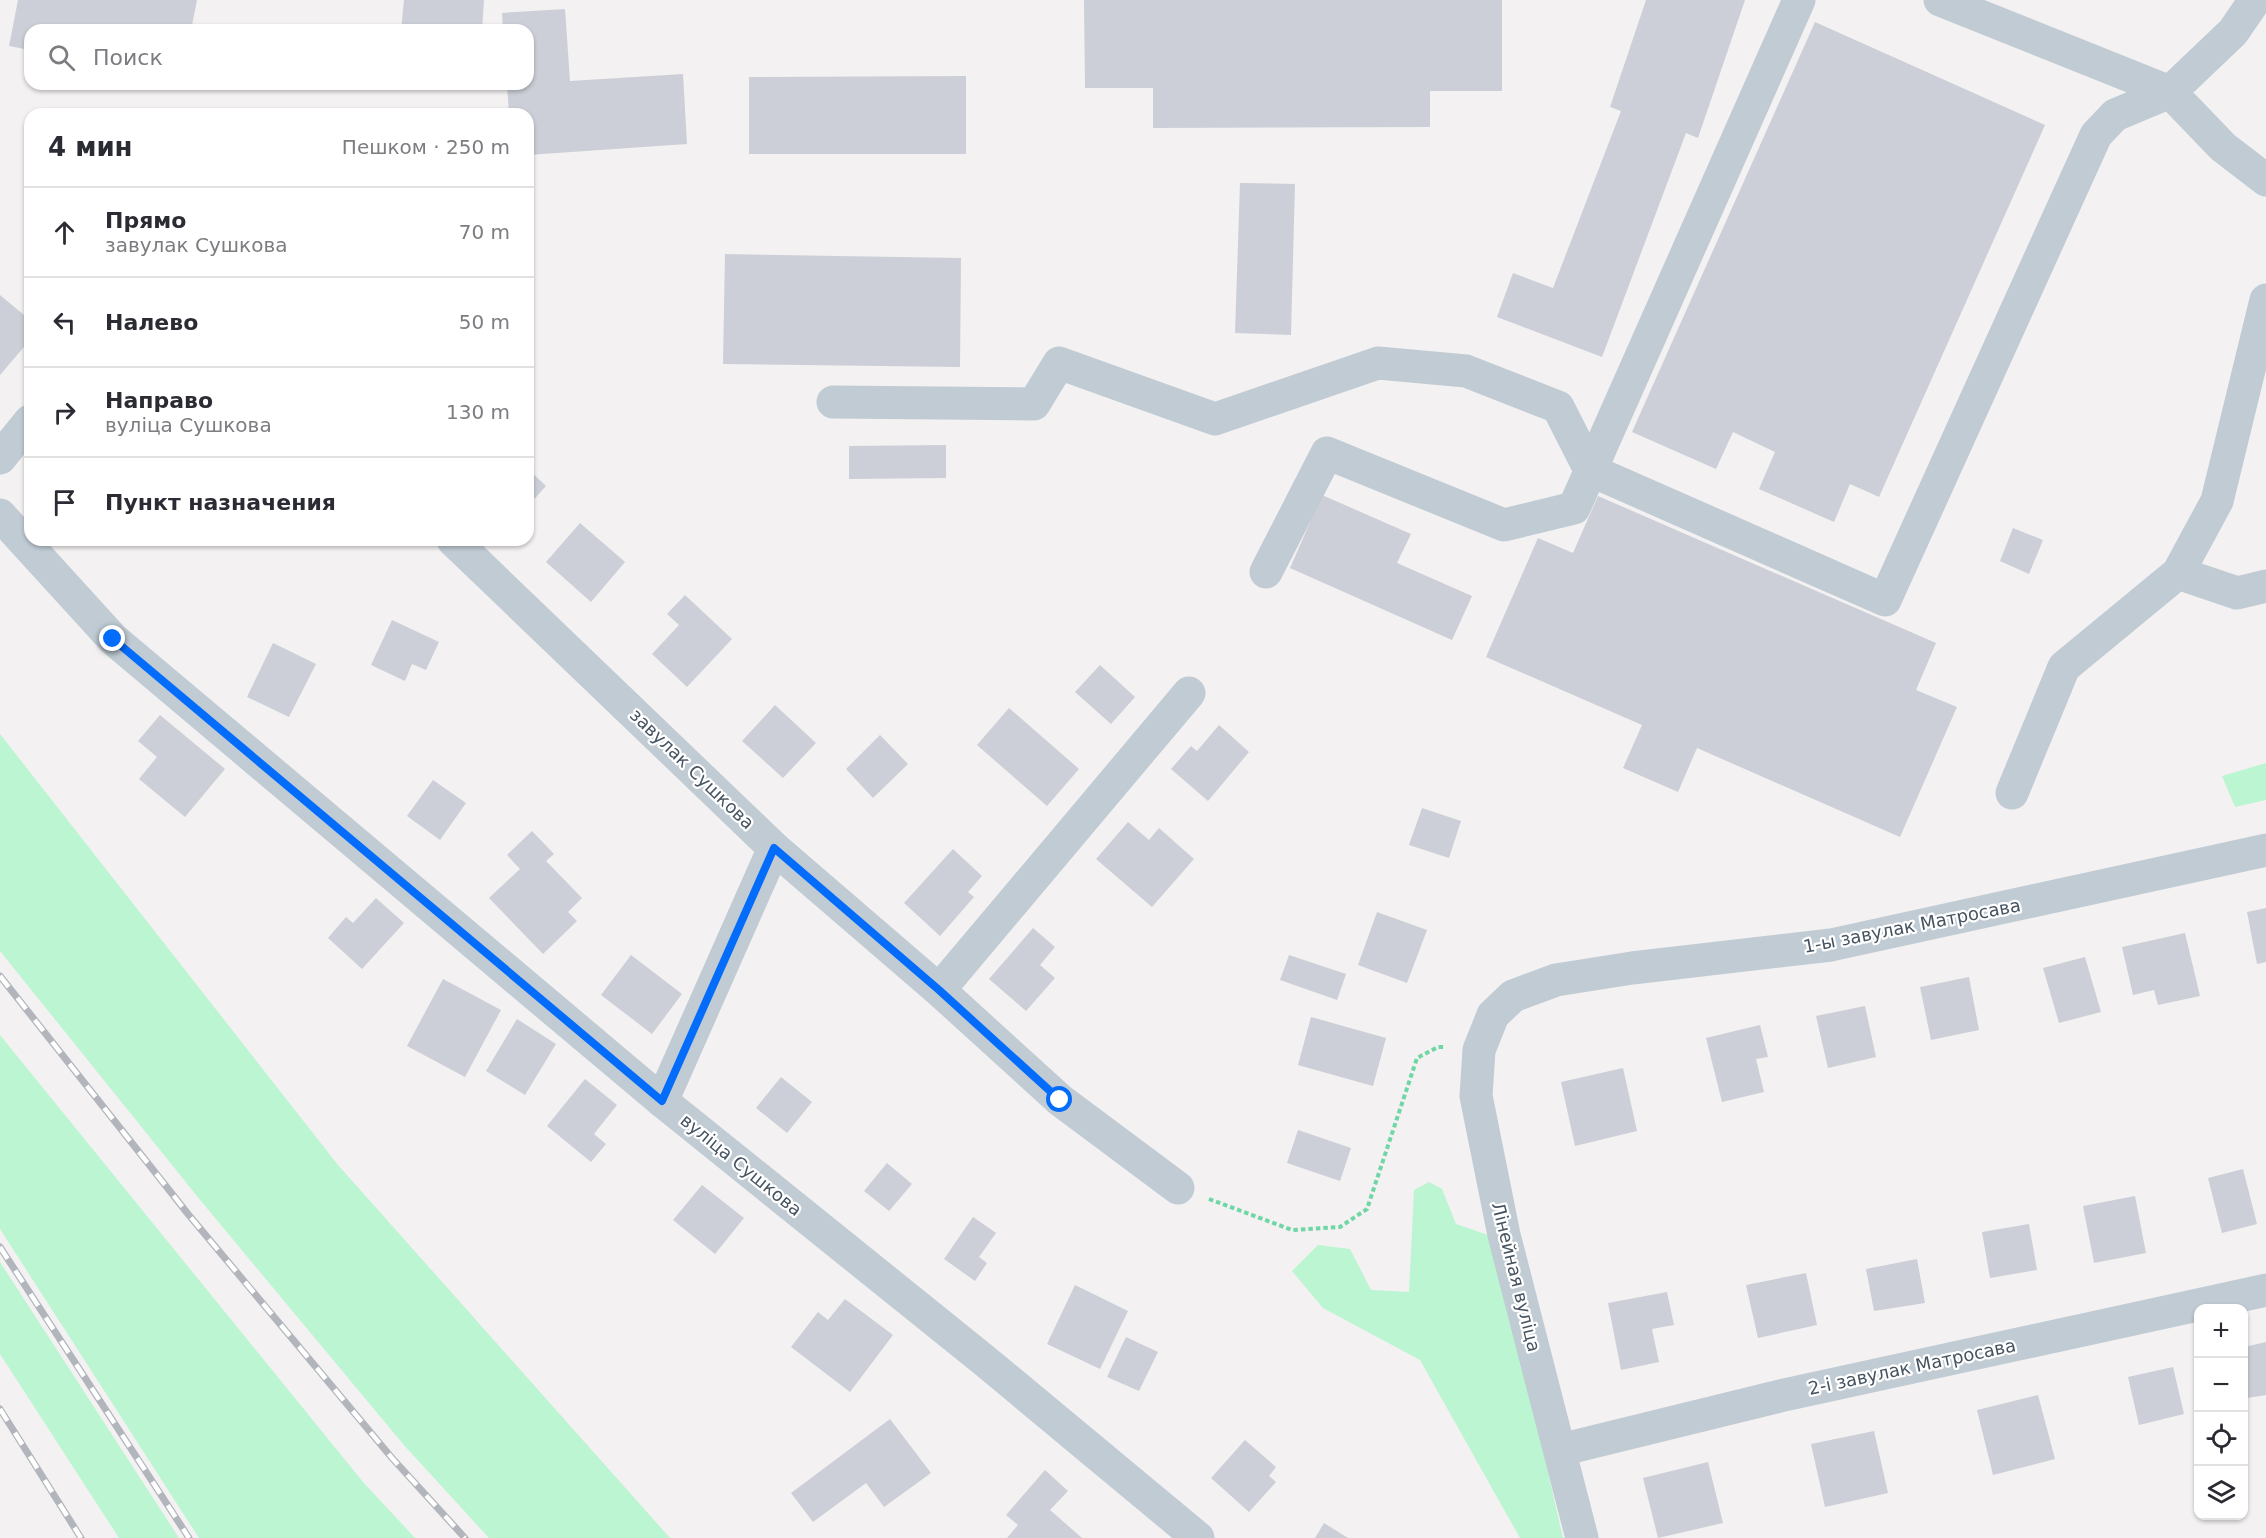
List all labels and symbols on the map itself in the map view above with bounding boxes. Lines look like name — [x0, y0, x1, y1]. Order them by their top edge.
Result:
route end — [99, 625, 125, 651]
street label: завулак Сушкова — [626, 704, 759, 833]
street label: 1-ы завулак Матросава — [1801, 894, 2022, 957]
route start — [1046, 1086, 1072, 1112]
street label: вуліца Сушкова — [676, 1109, 806, 1220]
street label: Лінейная вуліца — [1488, 1200, 1545, 1354]
street label: 2-і завулак Матросава — [1806, 1334, 2018, 1399]

